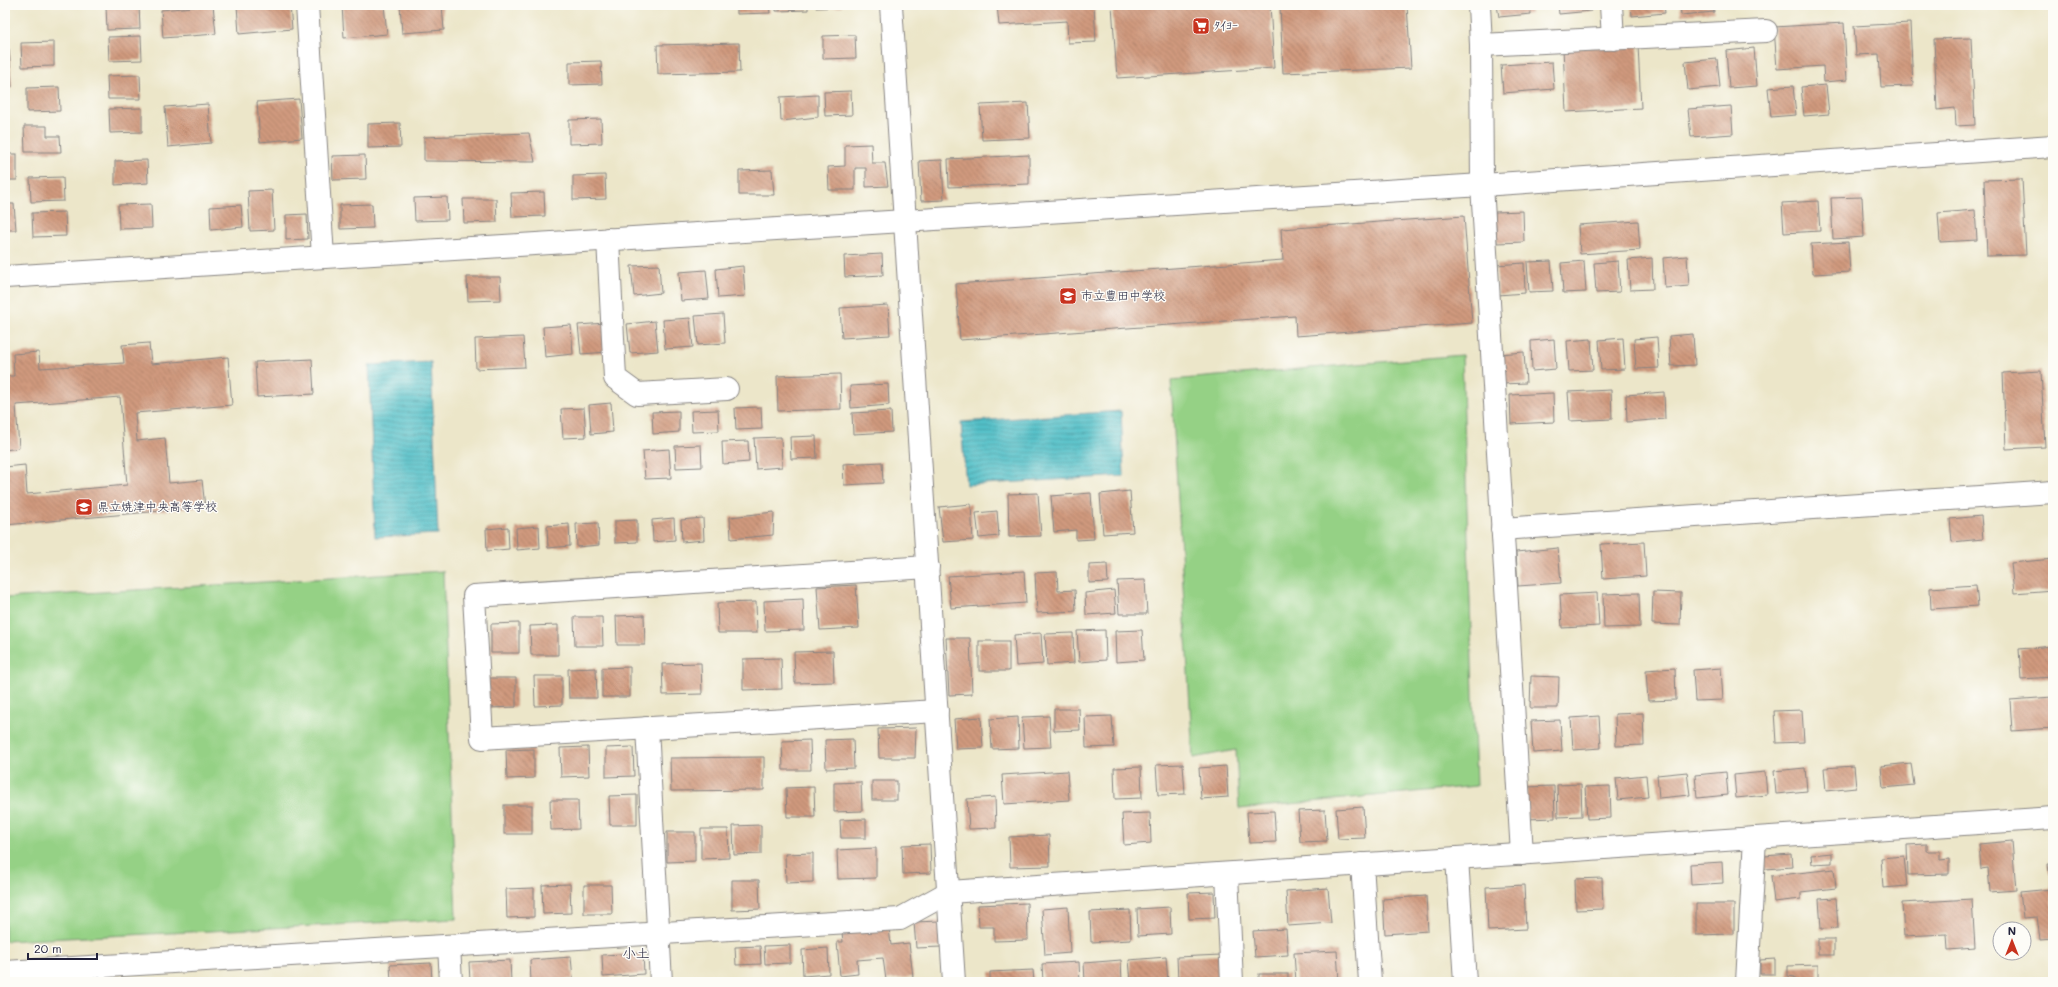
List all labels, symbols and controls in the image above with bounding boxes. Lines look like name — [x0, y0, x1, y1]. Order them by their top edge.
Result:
supermarket icon: ﾀｲﾖｰ — [1191, 16, 1211, 36]
place label: ﾀｲﾖｰ — [1214, 17, 1238, 33]
school or university icon: 市立豊田中学校 — [1058, 286, 1078, 306]
place label: 市立豊田中学校 — [1081, 287, 1165, 303]
school or university icon: 県立焼津中央高等学校 — [74, 497, 94, 517]
place label: 県立焼津中央高等学校 — [97, 498, 217, 514]
north arrow — [1992, 921, 2032, 961]
text: N — [2008, 923, 2016, 938]
scale bar — [28, 935, 97, 961]
text: 20 m — [34, 940, 62, 956]
district label: 小土 — [622, 943, 650, 962]

